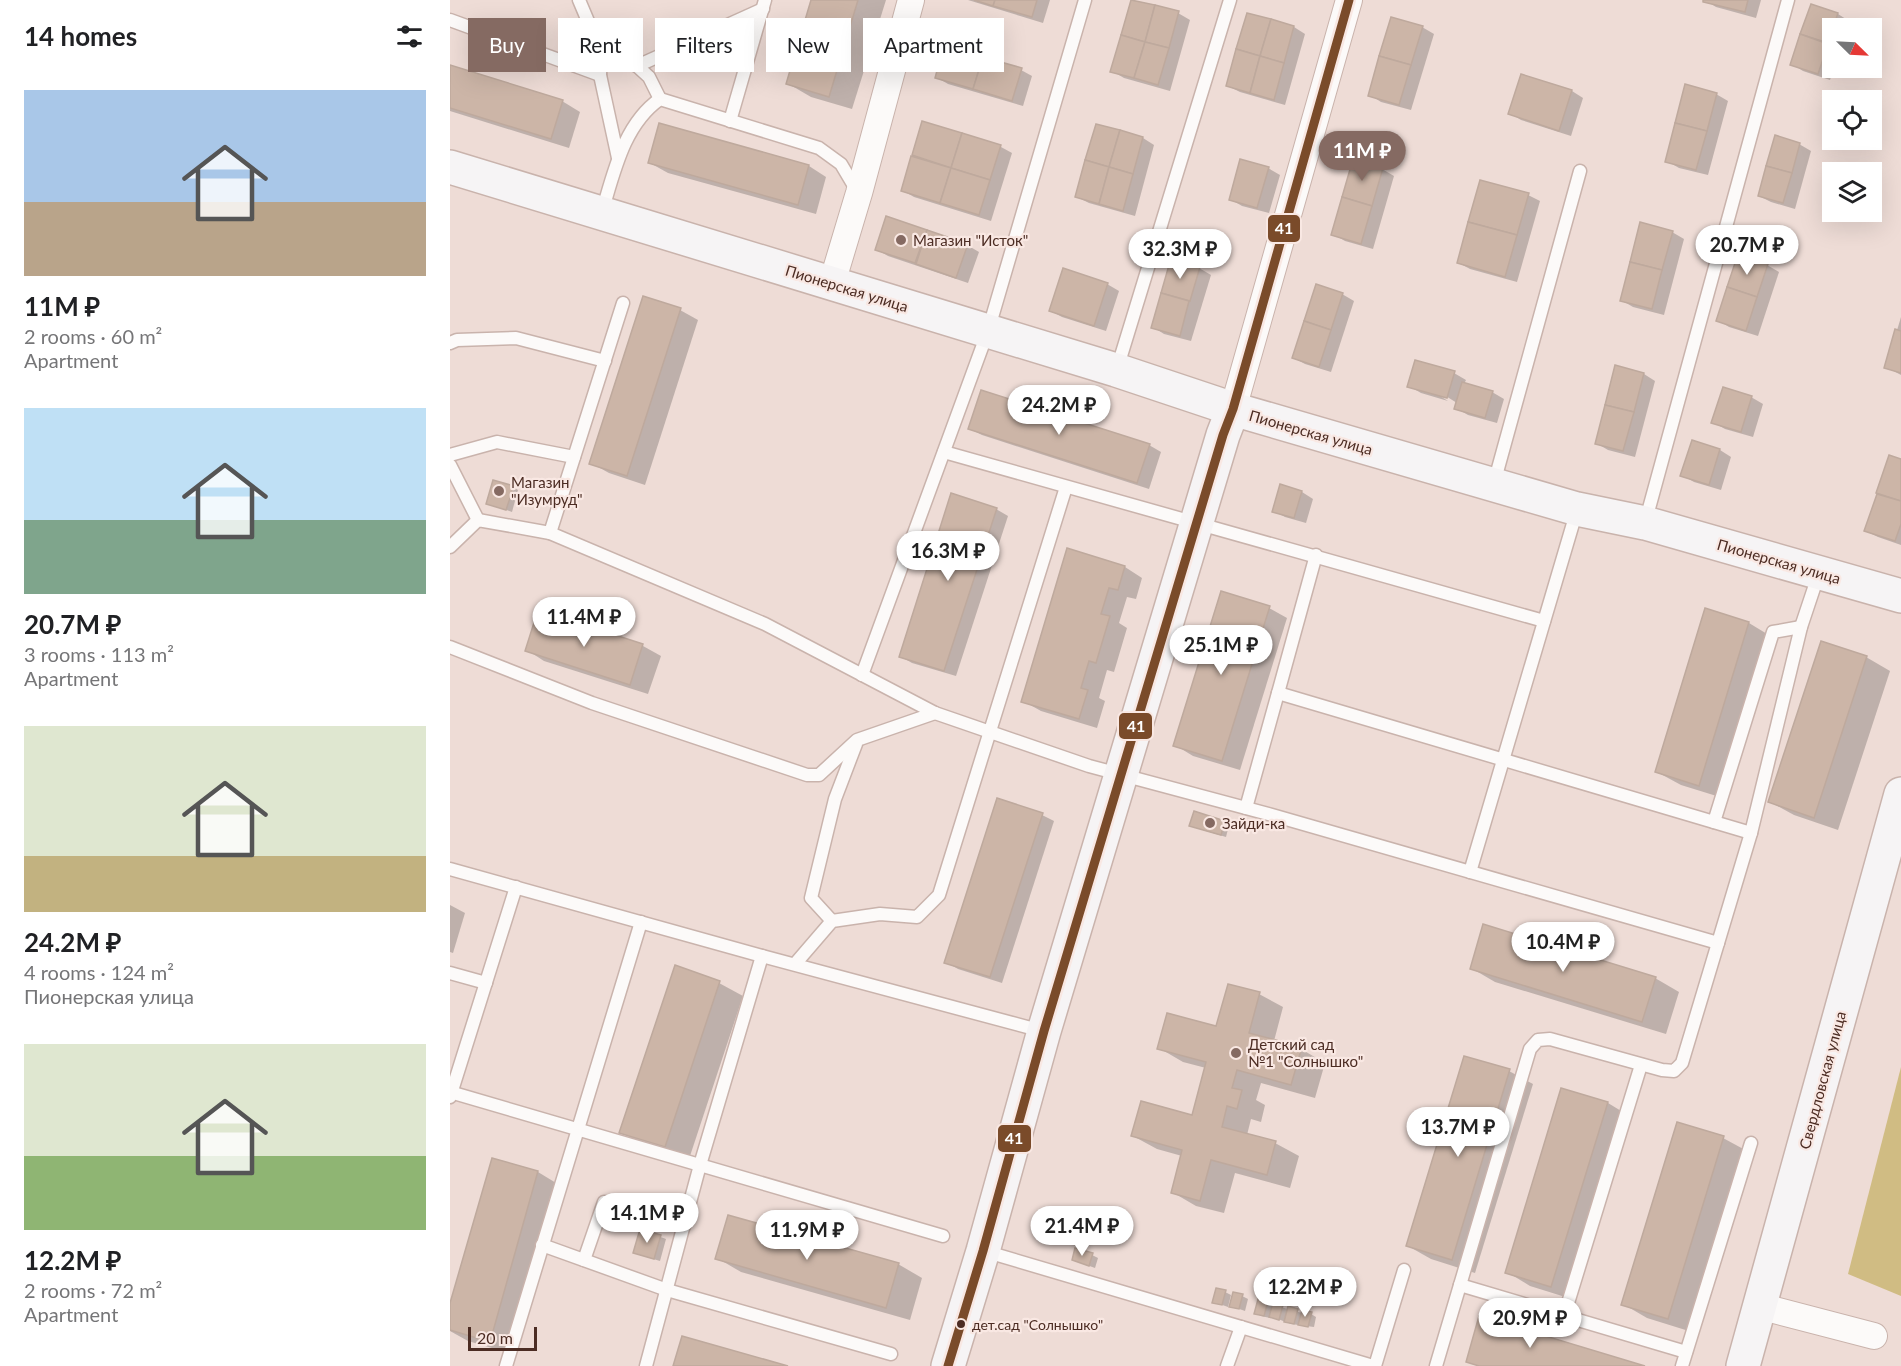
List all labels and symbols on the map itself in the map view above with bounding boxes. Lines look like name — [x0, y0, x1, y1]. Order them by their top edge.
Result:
north arrow — [1822, 18, 1882, 78]
pin: 11M ₽ — [1320, 131, 1404, 182]
line badge: 41 — [1267, 214, 1301, 243]
text: 41 — [1275, 218, 1293, 237]
pin: 20.7M ₽ — [1692, 225, 1802, 276]
pin: 32.3M ₽ — [1125, 229, 1235, 280]
place label: Магазин "Исток" — [913, 231, 1028, 249]
marker: Магазин "Исток" — [894, 233, 908, 247]
street label: Пионерская улица — [783, 261, 911, 315]
pin: 24.2M ₽ — [1004, 385, 1114, 436]
street label: Пионерская улица — [1247, 406, 1375, 458]
place label: Магазин "Изумруд" — [511, 473, 583, 508]
marker: Магазин "Изумруд" — [492, 484, 506, 498]
pin: 16.3M ₽ — [893, 531, 1003, 582]
street label: Пионерская улица — [1715, 535, 1843, 587]
pin: 11.4M ₽ — [529, 597, 639, 648]
pin: 25.1M ₽ — [1166, 625, 1276, 676]
line badge: 41 — [1118, 712, 1153, 740]
text: 41 — [1127, 716, 1145, 735]
place label: Зайди-ка — [1222, 814, 1285, 832]
marker: Зайди-ка — [1203, 816, 1217, 830]
pin: 10.4M ₽ — [1508, 922, 1618, 973]
street label: Свердловская улица — [1795, 1009, 1849, 1151]
place label: Детский сад №1 "Солнышко" — [1248, 1035, 1363, 1070]
marker: Детский сад №1 "Солнышко" — [1229, 1046, 1243, 1060]
pin: 13.7M ₽ — [1403, 1107, 1513, 1158]
line badge: 41 — [997, 1124, 1032, 1153]
text: 41 — [1005, 1128, 1023, 1147]
pin: 14.1M ₽ — [592, 1193, 702, 1244]
pin: 21.4M ₽ — [1027, 1206, 1137, 1257]
pin: 11.9M ₽ — [752, 1210, 862, 1261]
pin: 12.2M ₽ — [1250, 1267, 1360, 1318]
pin: 20.9M ₽ — [1475, 1298, 1585, 1349]
place label: дет.сад "Солнышко" — [972, 1316, 1103, 1333]
marker: дет.сад "Солнышко" — [955, 1318, 967, 1330]
scale bar — [468, 1324, 537, 1352]

